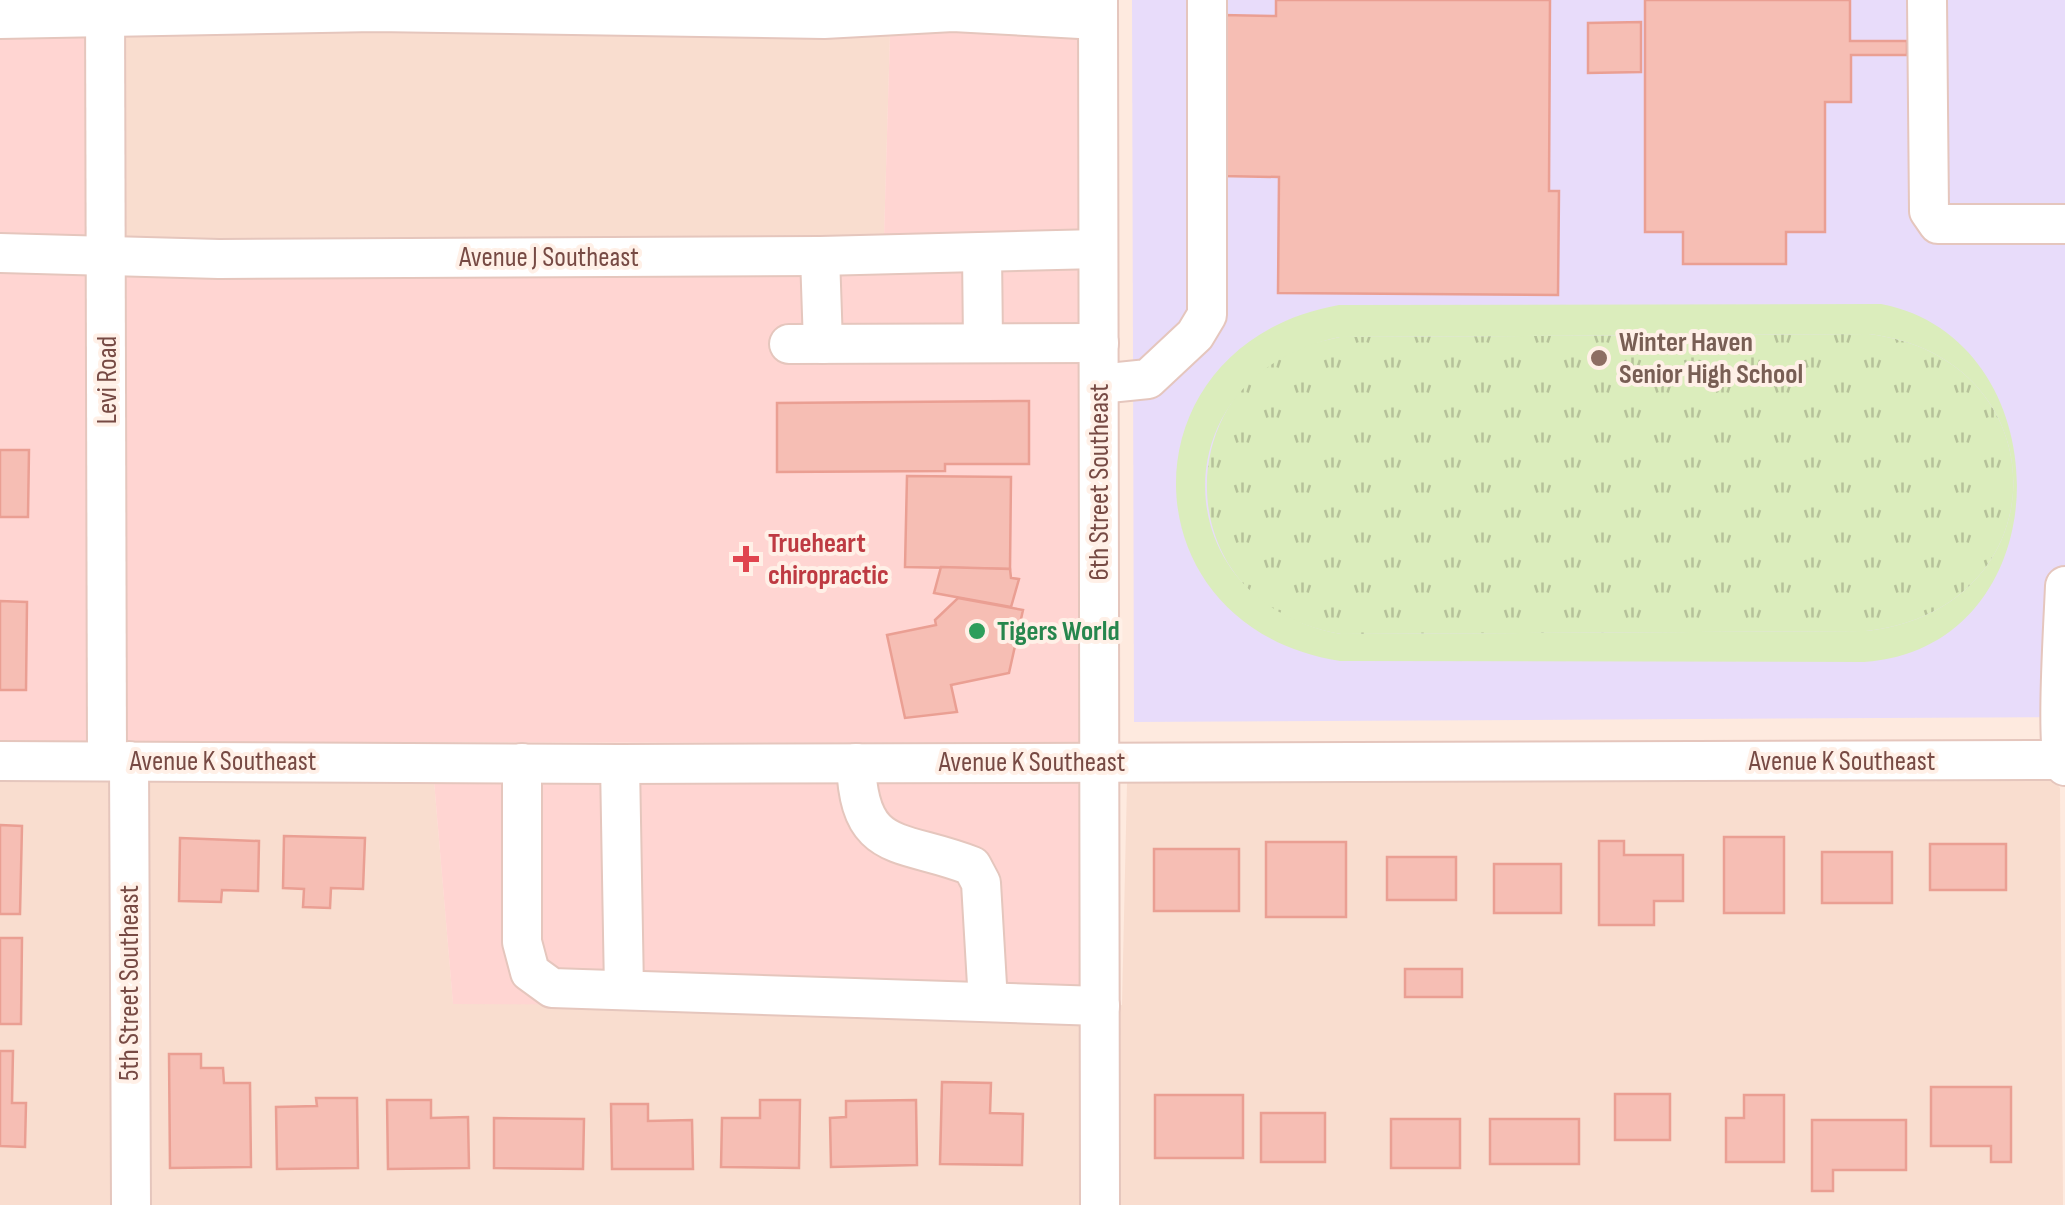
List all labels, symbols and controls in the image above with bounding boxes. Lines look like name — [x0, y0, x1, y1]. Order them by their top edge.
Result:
street label: Avenue J Southeast — [458, 241, 639, 274]
place label: Winter Haven Senior High School — [1619, 326, 1803, 391]
street label: Levi Road — [91, 336, 124, 424]
marker: Winter Haven Senior High School — [1588, 347, 1610, 369]
street label: 6th Street Southeast — [1083, 383, 1116, 581]
place label: Trueheart chiropractic — [768, 527, 889, 592]
marker: Trueheart chiropractic — [733, 546, 759, 572]
place label: Tigers World — [997, 615, 1120, 648]
marker: Tigers World — [966, 620, 988, 642]
street label: Avenue K Southeast — [129, 745, 316, 778]
street label: Avenue K Southeast — [1748, 745, 1935, 778]
street label: Avenue K Southeast — [938, 746, 1125, 779]
street label: 5th Street Southeast — [113, 885, 146, 1081]

